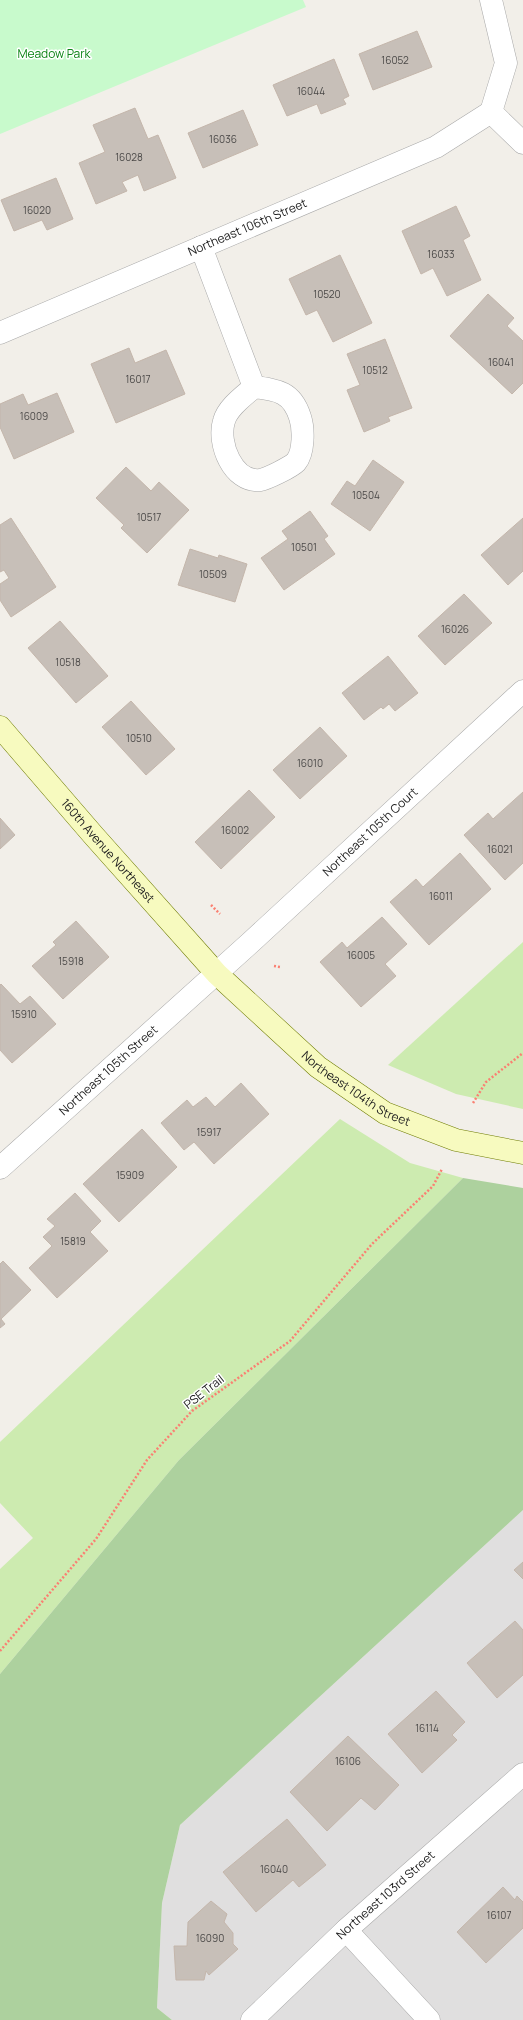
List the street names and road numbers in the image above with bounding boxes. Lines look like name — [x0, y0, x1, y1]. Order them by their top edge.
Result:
street label: Northeast 106th Street — [185, 194, 310, 260]
street label: Northeast 105th Court — [319, 783, 421, 880]
street label: 160th Avenue Northeast — [57, 795, 159, 906]
street label: Northeast 105th Street — [55, 1021, 161, 1119]
street label: Northeast 104th Street — [298, 1047, 413, 1130]
street label: PSE Trail — [180, 1370, 227, 1413]
street label: Northeast 103rd Street — [332, 1846, 439, 1943]

